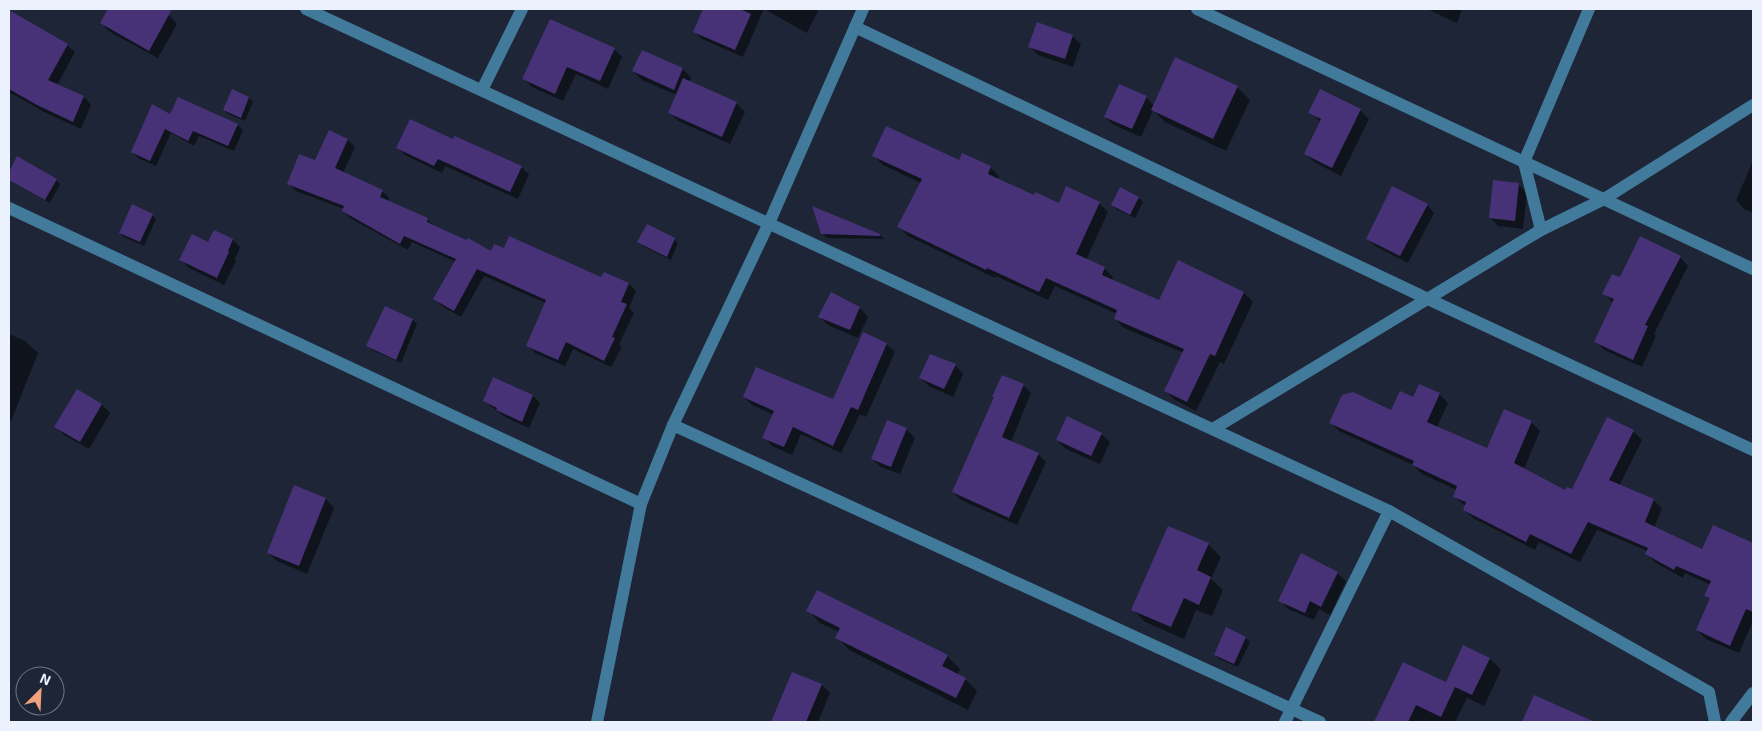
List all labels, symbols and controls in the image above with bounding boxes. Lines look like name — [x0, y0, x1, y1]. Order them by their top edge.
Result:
north arrow — [15, 666, 65, 716]
text: N — [37, 669, 54, 688]

